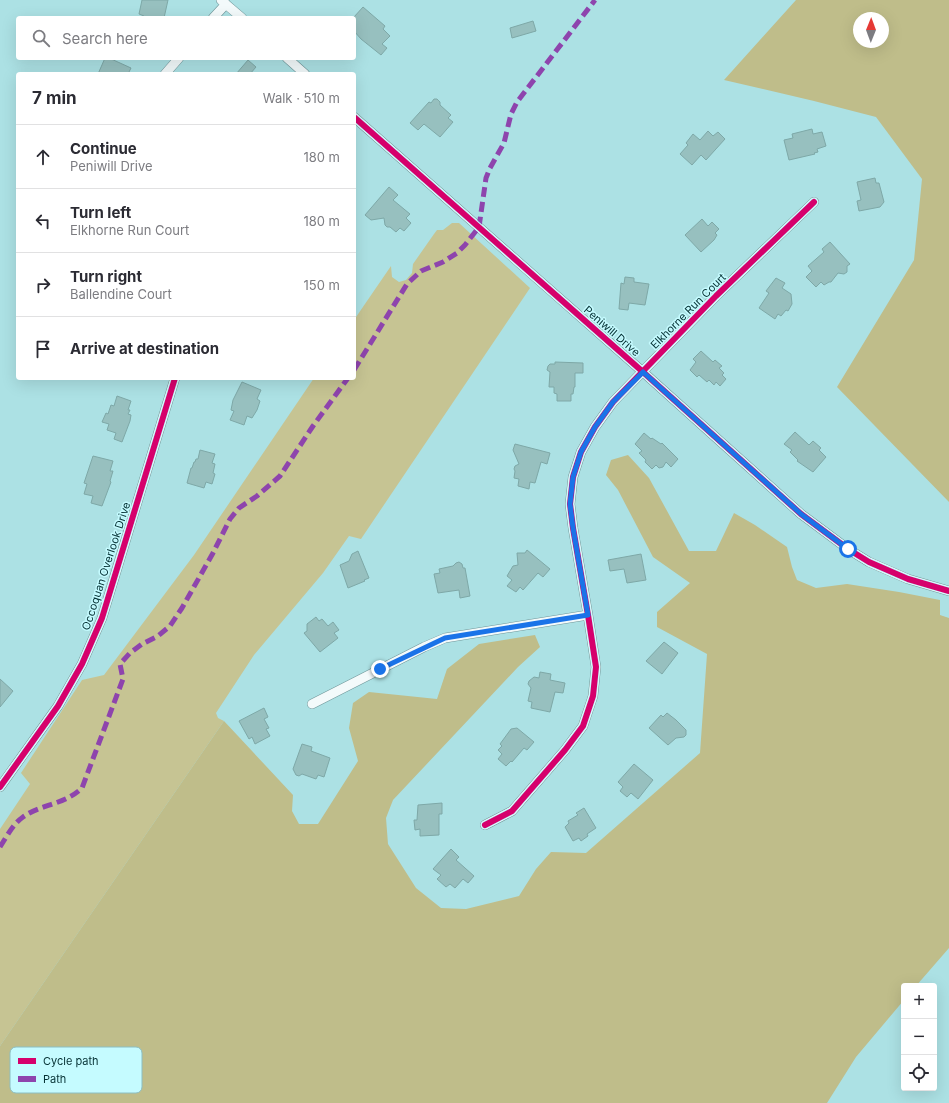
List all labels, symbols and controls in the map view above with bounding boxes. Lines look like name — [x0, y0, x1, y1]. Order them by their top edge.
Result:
north arrow — [853, 12, 889, 48]
search box — [16, 16, 356, 60]
icon: search — [30, 27, 52, 49]
text: Search here — [62, 29, 148, 48]
text: 7 min — [32, 88, 77, 108]
text: Walk · 510 m — [263, 90, 340, 106]
text: Continue — [70, 139, 137, 158]
icon: ahead — [32, 146, 54, 168]
text: 180 m — [303, 149, 340, 165]
text: Peniwill Drive — [70, 158, 153, 174]
text: Turn left — [70, 203, 131, 222]
icon: left — [32, 210, 54, 232]
text: 180 m — [303, 213, 340, 229]
text: Elkhorne Run Court — [70, 222, 189, 238]
text: Turn right — [70, 267, 142, 286]
street label: Elkhorne Run Court — [647, 270, 729, 352]
icon: right — [32, 274, 54, 296]
text: 150 m — [304, 277, 340, 293]
text: Ballendine Court — [70, 286, 172, 302]
street label: Peniwill Drive — [581, 303, 643, 359]
icon: arrive — [32, 338, 54, 360]
text: Arrive at destination — [70, 339, 219, 358]
street label: Occoquan Overlook Drive — [79, 500, 133, 632]
route start — [839, 540, 857, 558]
route end — [371, 660, 389, 678]
map controls — [901, 983, 937, 1091]
button: + — [901, 983, 937, 1019]
button: − — [901, 1019, 937, 1055]
legend — [10, 1047, 142, 1093]
text: Cycle path — [43, 1054, 99, 1068]
button: locate — [901, 1055, 937, 1091]
text: Path — [43, 1072, 66, 1086]

